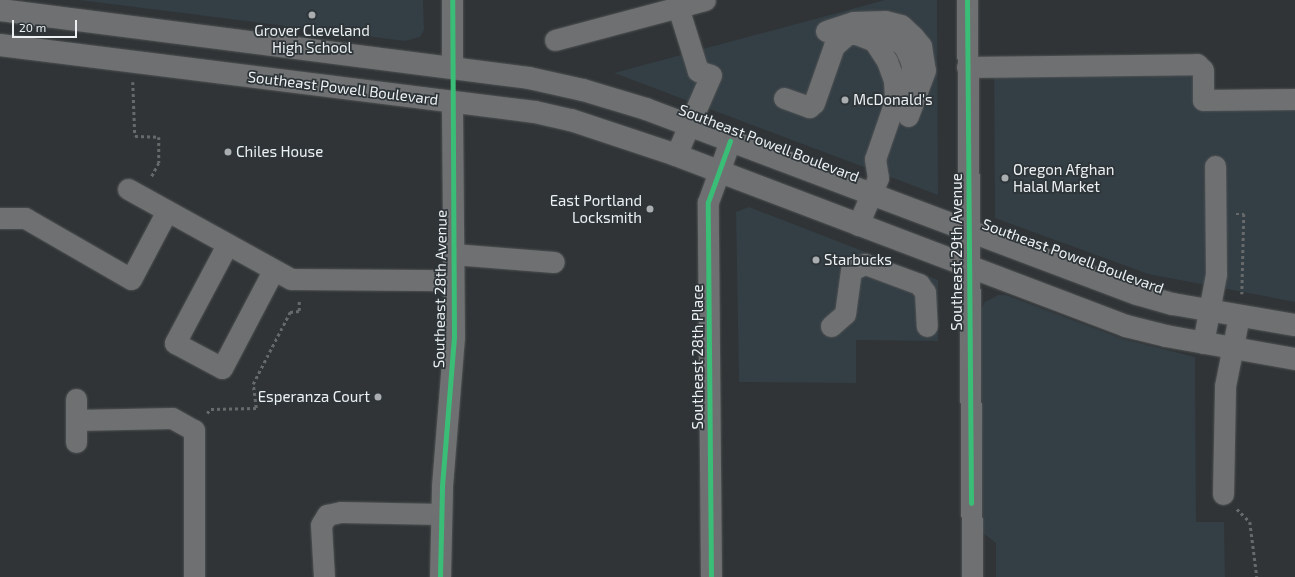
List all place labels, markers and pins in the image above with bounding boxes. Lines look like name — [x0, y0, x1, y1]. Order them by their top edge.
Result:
marker: Grover Cleveland High School — [307, 10, 317, 20]
place label: Grover Cleveland High School — [254, 21, 370, 56]
place label: McDonald's — [853, 91, 933, 109]
marker: McDonald's — [840, 95, 850, 105]
place label: Chiles House — [236, 143, 323, 161]
marker: Chiles House — [223, 147, 233, 157]
place label: Oregon Afghan Halal Market — [1013, 160, 1115, 195]
marker: Oregon Afghan Halal Market — [1000, 173, 1010, 183]
place label: East Portland Locksmith — [550, 191, 642, 226]
marker: East Portland Locksmith — [645, 204, 655, 214]
place label: Starbucks — [824, 251, 892, 269]
marker: Starbucks — [811, 255, 821, 265]
place label: Esperanza Court — [258, 388, 370, 406]
marker: Esperanza Court — [373, 392, 383, 402]

